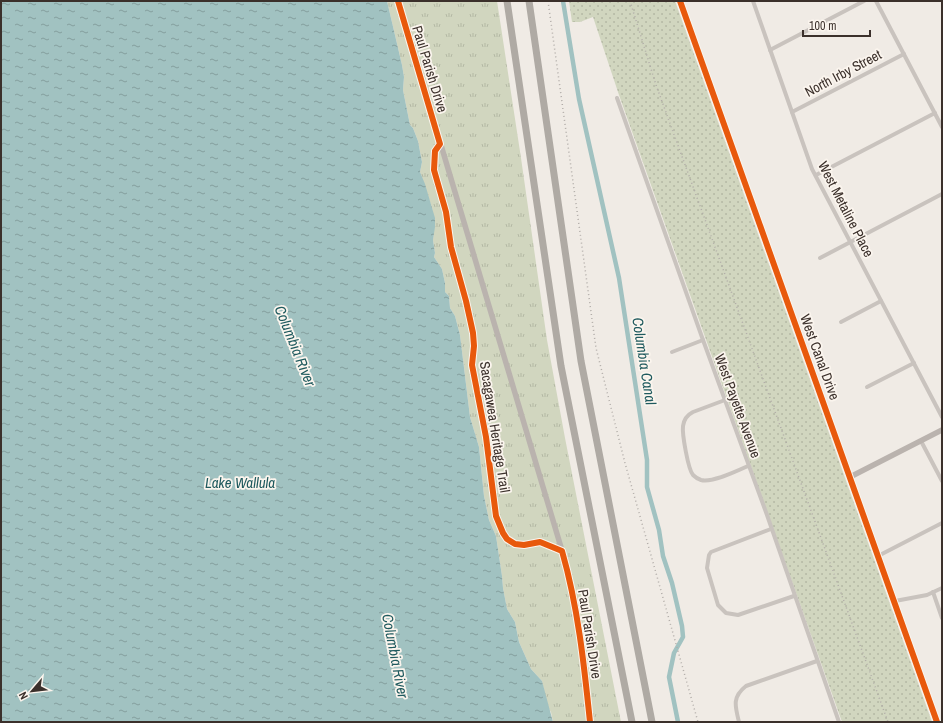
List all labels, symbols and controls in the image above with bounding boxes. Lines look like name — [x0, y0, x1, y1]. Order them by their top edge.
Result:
scale bar — [803, 12, 870, 38]
text: 100 m — [809, 18, 836, 34]
street label: Paul Parish Drive — [408, 23, 452, 115]
street label: North Irby Street — [802, 45, 884, 101]
street label: West Metaline Place — [814, 158, 878, 260]
water label: Columbia River — [270, 302, 322, 390]
street label: West Canal Drive — [796, 312, 844, 402]
water label: Columbia Canal — [627, 316, 662, 406]
street label: West Payette Avenue — [711, 352, 765, 460]
street label: Sacagawea Heritage Trail — [476, 360, 514, 494]
water label: Lake Wallula — [205, 472, 275, 493]
street label: Paul Parish Drive — [574, 588, 606, 680]
water label: Columbia River — [377, 612, 414, 701]
north arrow — [12, 671, 52, 711]
text: N — [15, 690, 31, 702]

